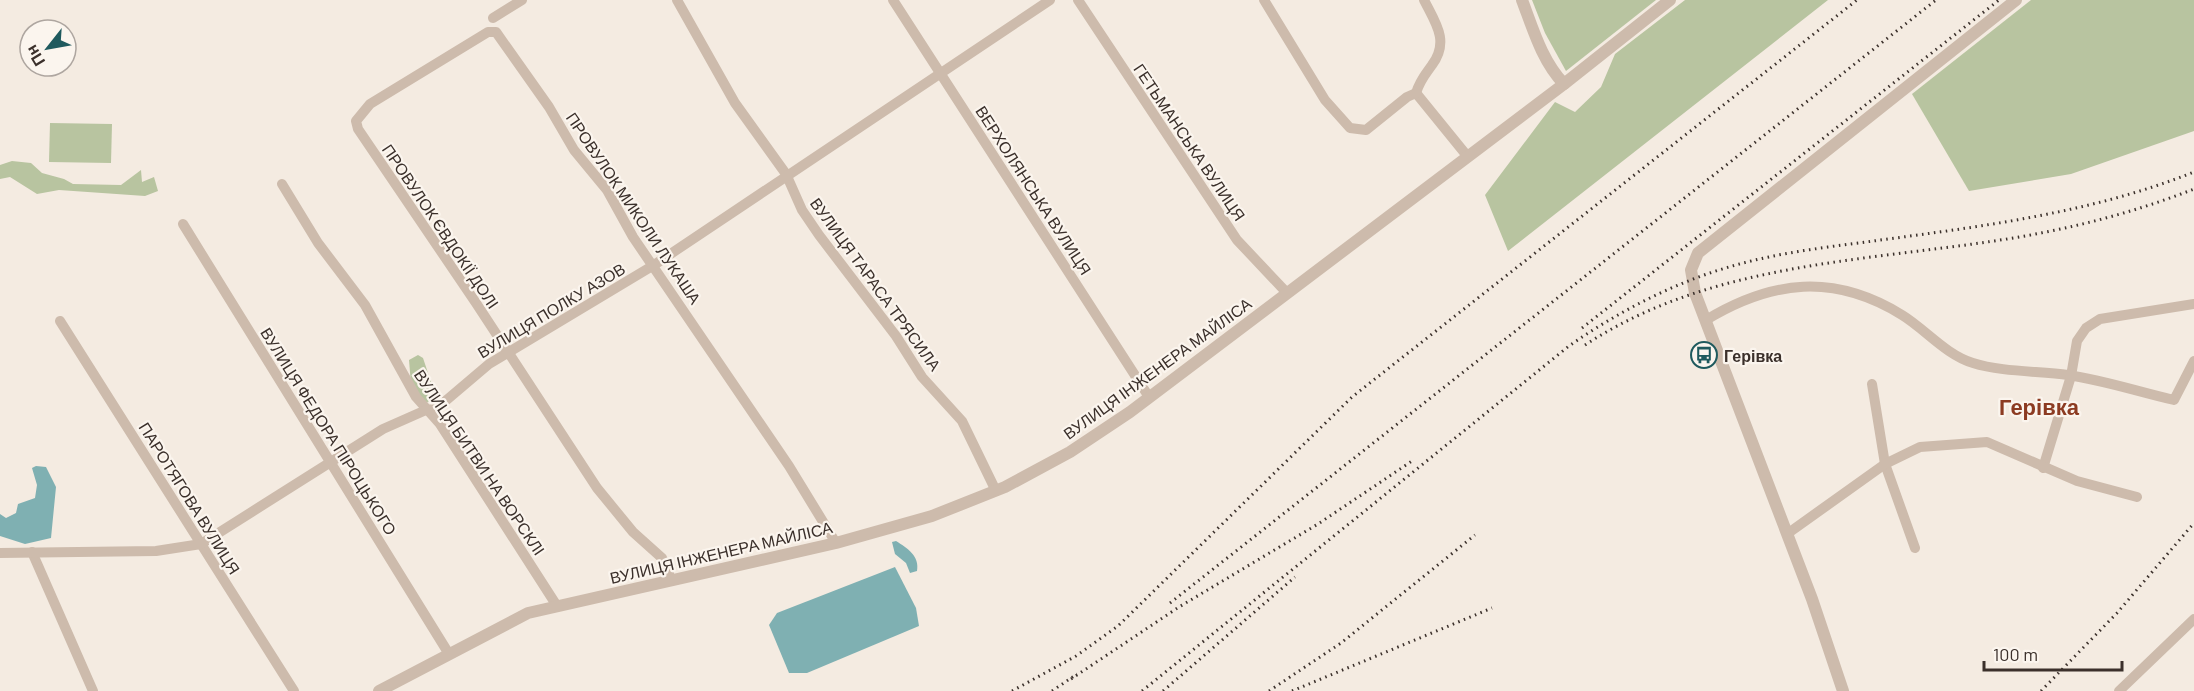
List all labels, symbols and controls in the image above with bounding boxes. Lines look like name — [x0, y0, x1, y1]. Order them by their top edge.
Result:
north arrow — [18, 18, 78, 78]
text: Пн — [21, 42, 48, 70]
street label: ГЕТЬМАНСЬКА ВУЛИЦЯ — [1130, 60, 1250, 224]
street label: ВЕРХОЛЯНСЬКА ВУЛИЦЯ — [972, 102, 1096, 278]
street label: ПРОВУЛОК МИКОЛИ ЛУКАША — [563, 109, 706, 308]
street label: ПРОВУЛОК ЄВДОКІЇ ДОЛІ — [379, 140, 503, 312]
street label: ВУЛИЦЯ ТАРАСА ТРЯСИЛА — [807, 194, 945, 374]
street label: ВУЛИЦЯ ПОЛКУ АЗОВ — [474, 258, 628, 362]
street label: ВУЛИЦЯ ІНЖЕНЕРА МАЙЛІСА — [1059, 293, 1255, 443]
street label: ВУЛИЦЯ ФЕДОРА ПІРОЦЬКОГО — [257, 324, 401, 538]
bus stop icon: Герівка — [1689, 340, 1719, 370]
place label: Герівка — [1724, 346, 1782, 365]
street label: ВУЛИЦЯ БИТВИ НА ВОРСКЛІ — [411, 366, 549, 558]
district label: Герівка — [1999, 393, 2080, 420]
street label: ПАРОТЯГОВА ВУЛИЦЯ — [135, 419, 245, 577]
street label: ВУЛИЦЯ ІНЖЕНЕРА МАЙЛІСА — [608, 517, 834, 587]
scale bar — [1984, 634, 2122, 672]
text: 100 m — [1993, 643, 2038, 665]

